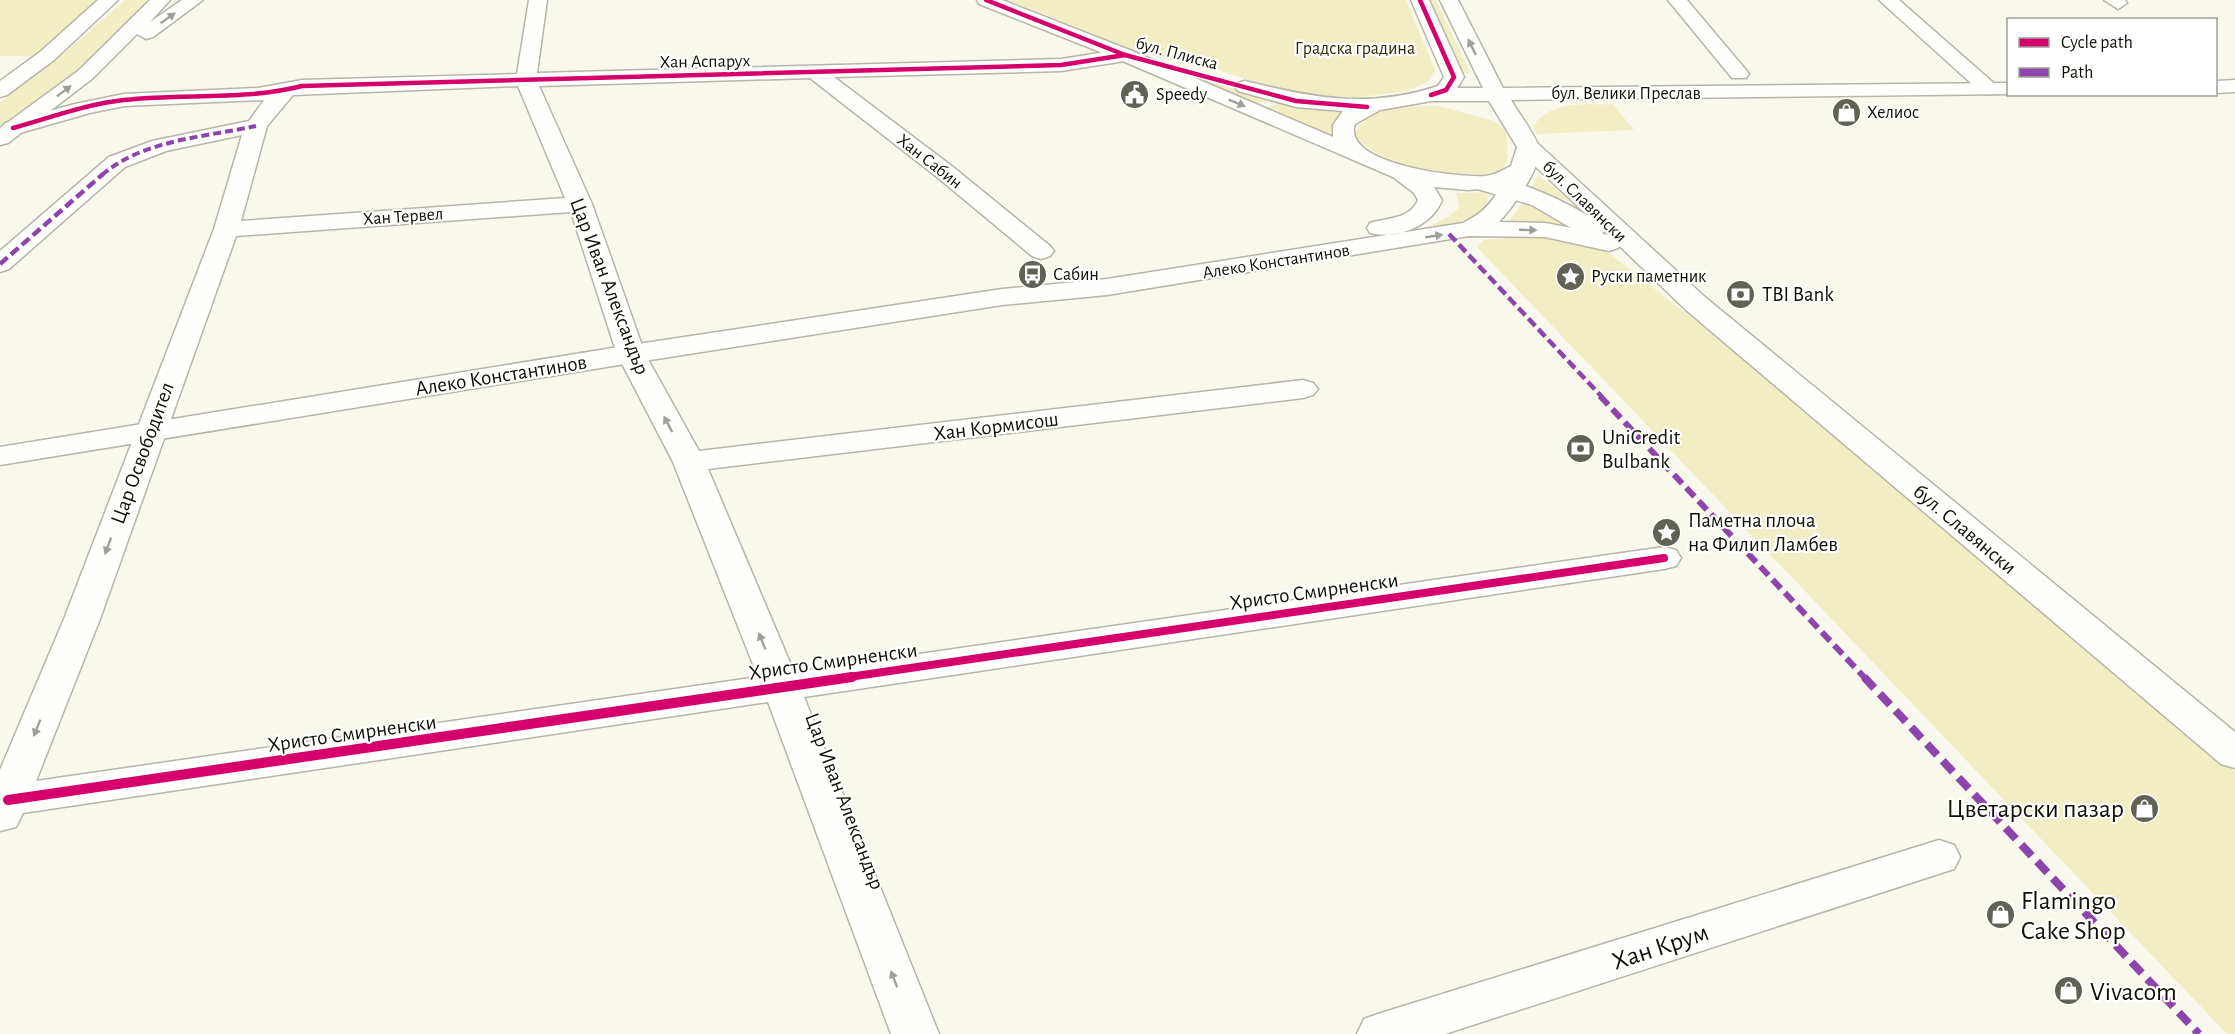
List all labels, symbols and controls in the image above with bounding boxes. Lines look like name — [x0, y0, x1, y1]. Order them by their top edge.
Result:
one-way arrow — [159, 12, 175, 24]
legend — [2007, 18, 2217, 96]
street label: бул. Плиска — [1134, 33, 1220, 74]
text: Cycle path — [2061, 34, 2133, 52]
one-way arrow — [1468, 38, 1478, 56]
park label: Градска градина — [1295, 40, 1415, 58]
street label: Хан Аспарух — [660, 52, 751, 72]
text: Path — [2061, 64, 2093, 82]
public building icon: Speedy — [1119, 78, 1151, 110]
street label: бул. Велики Преслав — [1551, 84, 1701, 103]
one-way arrow — [56, 85, 71, 97]
place label: Speedy — [1156, 86, 1208, 104]
shop icon: Хелиос — [1830, 96, 1862, 128]
one-way arrow — [1228, 98, 1246, 108]
place label: Хелиос — [1867, 104, 1919, 122]
street label: Хан Сабин — [893, 130, 966, 193]
street label: бул. Славянски — [1539, 157, 1630, 246]
street label: Цар Иван Александър — [566, 195, 653, 378]
street label: Хан Тервел — [362, 205, 444, 229]
one-way arrow — [1518, 225, 1537, 234]
one-way arrow — [1425, 232, 1444, 241]
street label: Алеко Константинов — [1201, 241, 1351, 283]
bus stop icon: Сабин — [1016, 258, 1048, 290]
place icon: Руски паметник — [1554, 260, 1586, 292]
place label: Сабин — [1053, 265, 1099, 284]
place label: Руски паметник — [1591, 268, 1707, 286]
bank icon: TBI Bank — [1725, 278, 1757, 310]
place label: TBI Bank — [1762, 284, 1834, 305]
street label: Алеко Константинов — [414, 352, 588, 399]
street label: Цар Освободител — [107, 379, 178, 527]
street label: Хан Кормисош — [932, 408, 1060, 445]
one-way arrow — [663, 415, 673, 432]
place label: UniCredit Bulbank — [1602, 427, 1681, 472]
bank icon: UniCredit Bulbank — [1565, 433, 1597, 465]
street label: бул. Славянски — [1909, 480, 2020, 578]
place label: Паметна плоча на Филип Ламбев — [1688, 510, 1838, 555]
place icon: Паметна плоча на Филип Ламбев — [1651, 516, 1683, 548]
one-way arrow — [102, 537, 112, 555]
street label: Христо Смирненски — [1228, 569, 1400, 614]
one-way arrow — [757, 632, 767, 650]
street label: Христо Смирненски — [747, 639, 919, 684]
street label: Цар Иван Александър — [801, 710, 888, 893]
street label: Христо Смирненски — [266, 711, 438, 756]
one-way arrow — [32, 719, 41, 737]
shop icon: Цветарски пазар — [2129, 792, 2161, 824]
place label: Цветарски пазар — [1947, 796, 2124, 822]
place label: Flamingo Cake Shop — [2021, 888, 2126, 944]
shop icon: Flamingo Cake Shop — [1984, 899, 2016, 931]
street label: Хан Крум — [1609, 919, 1712, 975]
one-way arrow — [889, 970, 899, 988]
shop icon: Vivacom — [2053, 975, 2085, 1007]
place label: Vivacom — [2090, 979, 2177, 1005]

